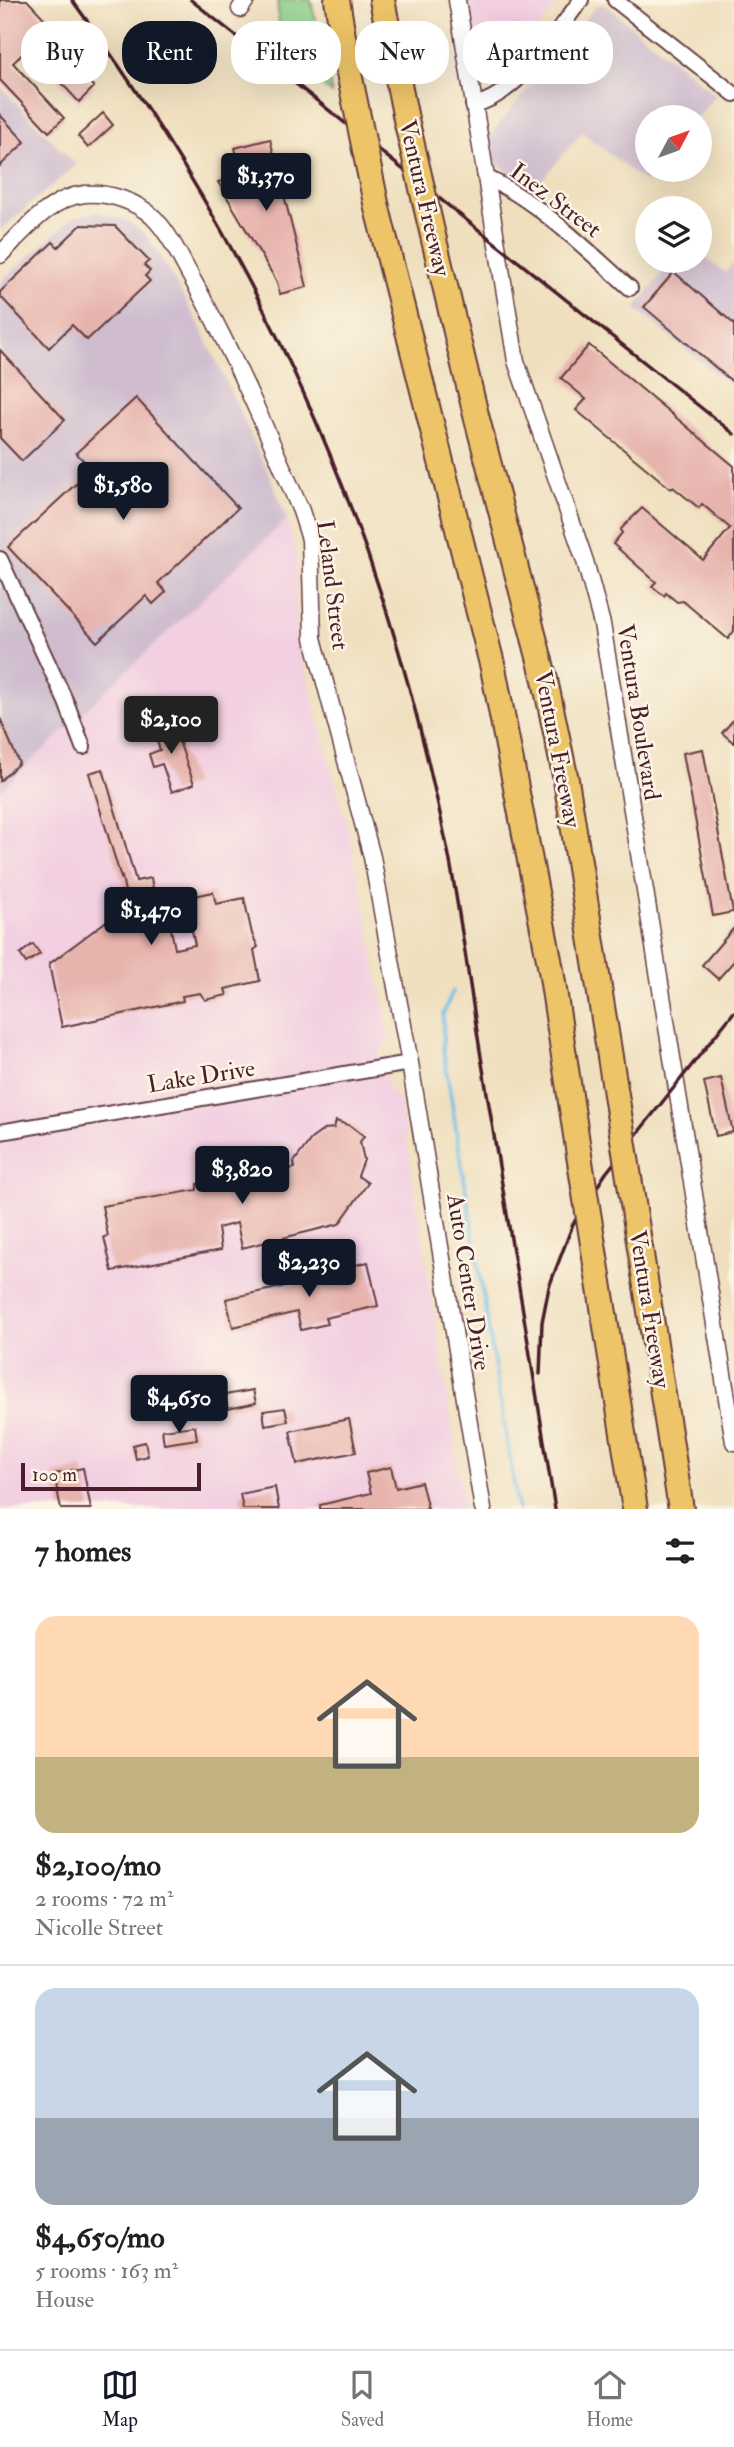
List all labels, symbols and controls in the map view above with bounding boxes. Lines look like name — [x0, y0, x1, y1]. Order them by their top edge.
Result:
chip: Buy — [21, 21, 108, 84]
chip: Rent — [122, 21, 217, 84]
chip: Filters — [231, 21, 341, 84]
chip: New — [355, 21, 449, 84]
chip: Apartment — [463, 21, 613, 84]
north arrow — [635, 105, 712, 182]
map controls — [635, 105, 712, 273]
street label: Ventura Freeway — [391, 117, 458, 280]
pin: $1,370 — [209, 154, 323, 213]
street label: Inez Street — [504, 156, 608, 245]
text: $1,370 — [237, 161, 295, 190]
button: layers — [635, 196, 712, 273]
pin: $1,580 — [66, 462, 180, 522]
text: $1,580 — [93, 470, 153, 499]
street label: Leland Street — [309, 518, 356, 652]
street label: Ventura Boulevard — [609, 622, 668, 802]
street label: Ventura Freeway — [527, 668, 588, 831]
pin: $2,100 — [114, 696, 228, 756]
text: $2,100 — [140, 704, 202, 733]
pin: $1,470 — [94, 888, 208, 947]
text: $1,470 — [120, 895, 182, 924]
street label: Lake Drive — [145, 1053, 257, 1100]
pin: $3,820 — [185, 1146, 299, 1206]
text: $3,820 — [211, 1154, 273, 1183]
street label: Auto Center Drive — [439, 1191, 498, 1373]
street label: Ventura Freeway — [622, 1228, 677, 1391]
pin: $2,230 — [252, 1240, 366, 1299]
text: $2,230 — [278, 1247, 340, 1276]
pin: $4,650 — [122, 1376, 236, 1435]
text: $4,650 — [147, 1383, 211, 1412]
scale bar — [21, 1460, 201, 1492]
text: 100 m — [32, 1463, 77, 1487]
icon: filters — [661, 1532, 699, 1570]
text: 7 homes — [35, 1533, 131, 1570]
icon: home — [304, 1661, 430, 1787]
text: $2,100/mo — [35, 1847, 161, 1884]
text: 2 rooms · 72 m² — [35, 1884, 173, 1913]
text: Nicolle Street — [35, 1913, 163, 1942]
icon: home — [304, 2033, 430, 2159]
text: $4,650/mo — [35, 2219, 165, 2256]
text: 5 rooms · 163 m² — [35, 2256, 178, 2285]
text: House — [35, 2285, 94, 2314]
tab: Map — [101, 2366, 139, 2432]
tab: Saved — [341, 2366, 384, 2432]
tab: Home — [586, 2366, 633, 2432]

